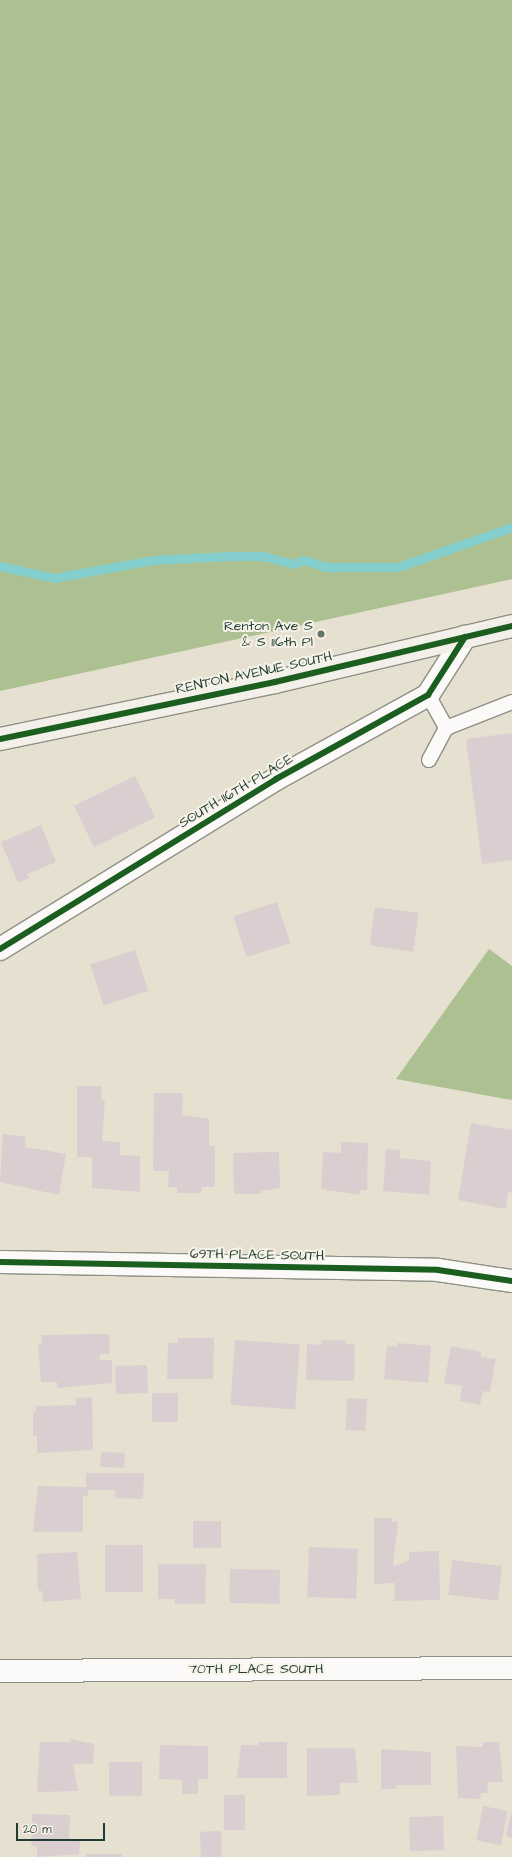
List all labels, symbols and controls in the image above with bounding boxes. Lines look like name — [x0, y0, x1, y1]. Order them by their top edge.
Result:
place label: Renton Ave S & S 116th Pl — [224, 618, 313, 650]
marker: Renton Ave S & S 116th Pl — [316, 629, 326, 639]
street label: RENTON AVENUE SOUTH — [174, 648, 334, 698]
street label: SOUTH 116TH PLACE — [176, 750, 296, 832]
street label: 69TH PLACE SOUTH — [190, 1245, 324, 1265]
street label: 70TH PLACE SOUTH — [188, 1661, 324, 1677]
scale bar — [18, 1815, 107, 1841]
text: 20 m — [23, 1821, 52, 1838]

